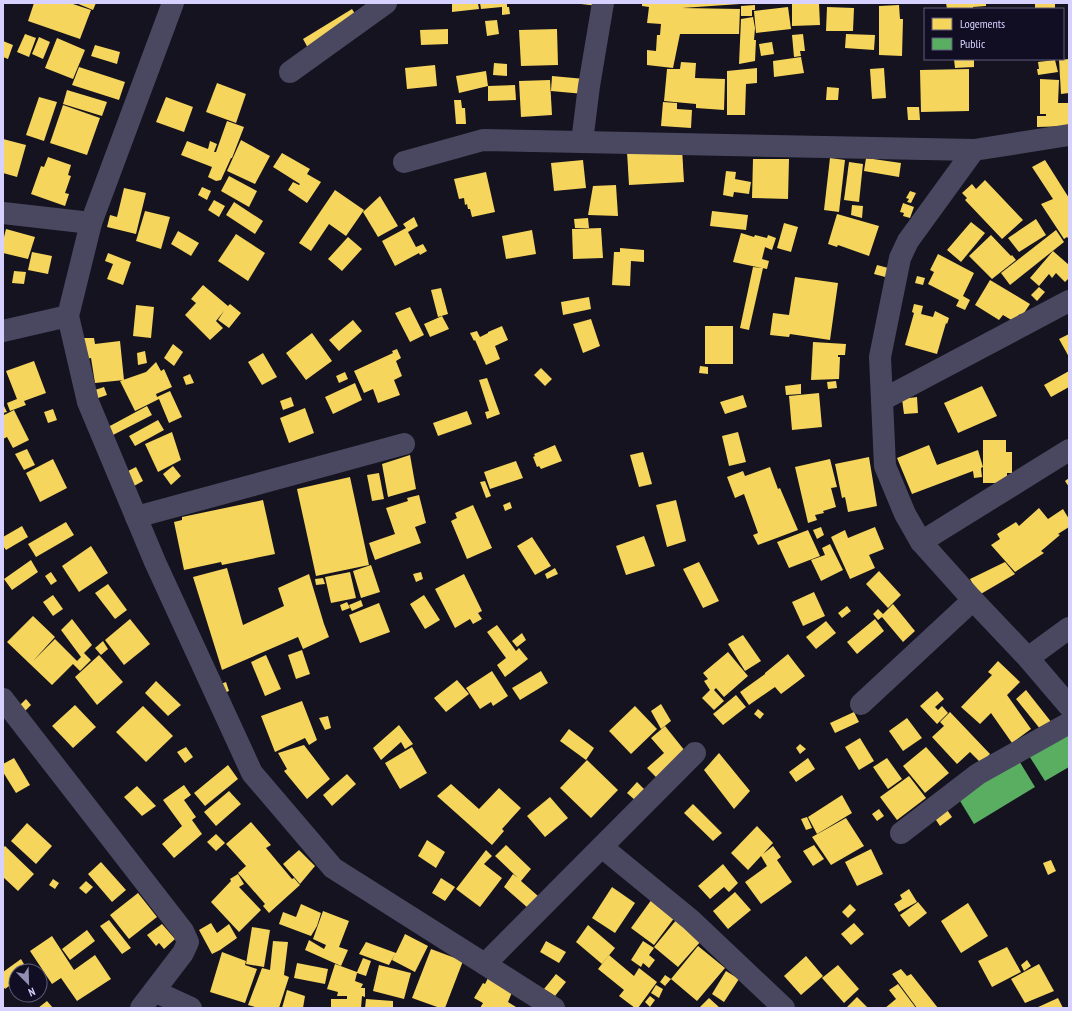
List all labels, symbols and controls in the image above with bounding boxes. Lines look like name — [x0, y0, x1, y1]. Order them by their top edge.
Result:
legend — [924, 8, 1064, 60]
text: Logements — [960, 16, 1005, 31]
text: Public — [960, 36, 986, 51]
north arrow — [8, 963, 48, 1003]
text: N — [26, 985, 37, 1000]

